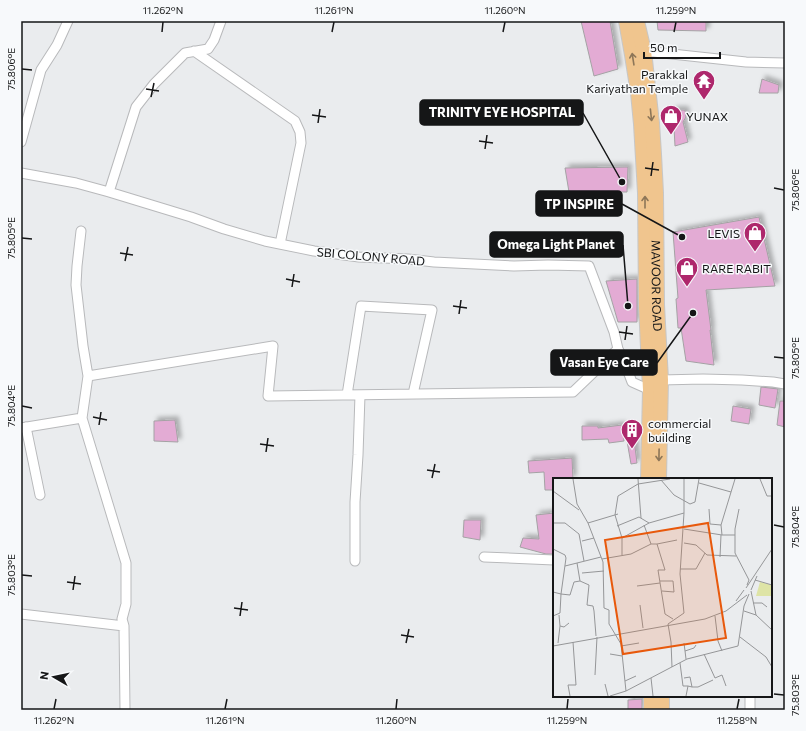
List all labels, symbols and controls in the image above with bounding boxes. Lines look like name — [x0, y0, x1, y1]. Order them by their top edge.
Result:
text: 11.262°N — [143, 4, 183, 16]
text: 11.261°N — [314, 4, 354, 16]
text: 11.260°N — [484, 4, 526, 16]
text: 11.259°N — [656, 4, 696, 16]
scale bar — [644, 34, 720, 60]
text: 50 m — [650, 40, 678, 54]
text: 75.806°E — [5, 48, 17, 90]
one-way arrow — [629, 53, 637, 66]
place label: Parakkal Kariyathan Temple — [586, 67, 688, 95]
temple icon: Parakkal Kariyathan Temple — [691, 68, 717, 101]
callout: TRINITY EYE HOSPITAL — [420, 100, 583, 125]
shop icon: YUNAX — [658, 103, 684, 136]
text: TRINITY EYE HOSPITAL — [429, 104, 576, 120]
one-way arrow — [647, 108, 655, 121]
place label: YUNAX — [686, 109, 728, 123]
text: 75.806°E — [789, 169, 801, 211]
callout: TP INSPIRE — [536, 191, 622, 216]
text: TP INSPIRE — [544, 196, 614, 212]
one-way arrow — [641, 196, 649, 209]
text: 75.805°E — [5, 217, 17, 259]
shop icon: LEVIS — [742, 220, 768, 253]
place label: LEVIS — [707, 226, 740, 240]
callout: Omega Light Planet — [490, 232, 623, 257]
text: Omega Light Planet — [497, 236, 615, 252]
street label: MAVOOR ROAD — [649, 240, 665, 332]
street label: SBI COLONY ROAD — [316, 244, 426, 268]
shop icon: RARE RABIT — [674, 255, 700, 288]
place label: RARE RABIT — [702, 261, 771, 275]
text: 75.805°E — [789, 337, 801, 379]
callout: Vasan Eye Care — [551, 350, 657, 375]
text: Vasan Eye Care — [559, 354, 649, 370]
text: 75.804°E — [5, 385, 17, 427]
place label: commercial building — [648, 416, 711, 444]
building icon: commercial building — [619, 417, 645, 450]
one-way arrow — [656, 448, 663, 461]
inset map — [553, 478, 772, 697]
text: 75.804°E — [789, 506, 801, 548]
text: 75.803°E — [5, 554, 17, 596]
north arrow — [34, 657, 74, 697]
text: N — [37, 670, 51, 680]
text: 75.803°E — [789, 674, 801, 716]
text: 11.262°N — [34, 714, 74, 726]
text: 11.261°N — [205, 714, 245, 726]
text: 11.260°N — [375, 714, 417, 726]
text: 11.259°N — [547, 714, 587, 726]
text: 11.258°N — [717, 714, 757, 726]

